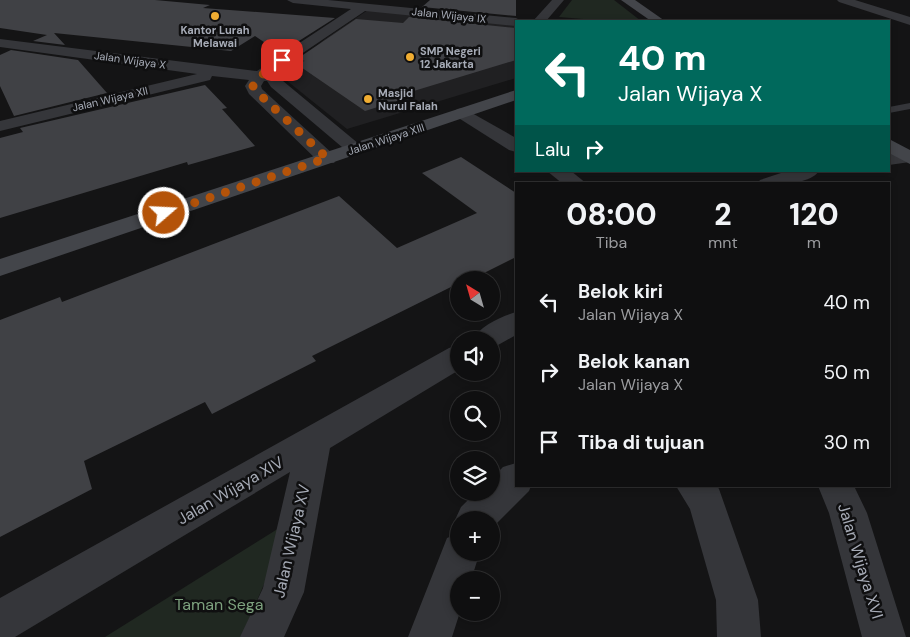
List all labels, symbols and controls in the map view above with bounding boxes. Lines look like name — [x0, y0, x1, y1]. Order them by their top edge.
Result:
street label: Jalan Wijaya IX — [411, 4, 487, 26]
marker: Kantor Lurah Melawai — [209, 10, 221, 22]
place label: Kantor Lurah Melawai — [180, 23, 250, 50]
text: 40 m — [618, 35, 707, 81]
pin — [261, 39, 303, 81]
icon: left — [535, 40, 600, 105]
place label: SMP Negeri 12 Jakarta — [420, 44, 481, 71]
icon: arrive — [268, 46, 296, 74]
street label: Jalan Wijaya X — [93, 48, 167, 72]
marker: SMP Negeri 12 Jakarta — [404, 51, 416, 63]
text: Jalan Wijaya X — [618, 79, 763, 108]
street label: Jalan Wijaya XII — [71, 83, 149, 115]
place label: Masjid Nurul Falah — [378, 86, 438, 113]
marker: Masjid Nurul Falah — [362, 93, 374, 105]
street label: Jalan Wijaya XIII — [346, 120, 426, 158]
icon: right — [580, 135, 608, 163]
text: Lalu — [535, 137, 570, 162]
position arrow — [137, 186, 189, 238]
text: 08:00 — [566, 195, 657, 234]
text: 2 — [714, 195, 732, 234]
text: 120 — [789, 195, 839, 234]
text: Tiba — [596, 232, 627, 253]
text: mnt — [708, 232, 738, 253]
text: m — [807, 232, 821, 253]
north arrow — [450, 271, 500, 321]
map controls — [450, 271, 500, 621]
text: Belok kiri — [578, 279, 663, 304]
icon: left — [535, 288, 563, 316]
text: 40 m — [823, 290, 870, 315]
text: Jalan Wijaya X — [578, 304, 683, 325]
button: sound — [450, 331, 500, 381]
text: Belok kanan — [578, 349, 690, 374]
icon: right — [535, 358, 563, 386]
text: 50 m — [823, 360, 870, 385]
text: Jalan Wijaya X — [578, 374, 683, 395]
button: search — [450, 391, 500, 441]
icon: arrive — [535, 428, 563, 456]
text: Tiba di tujuan — [578, 430, 704, 455]
text: 30 m — [824, 430, 870, 455]
street label: Jalan Wijaya XIV — [173, 451, 288, 529]
button: layers — [450, 451, 500, 501]
street label: Jalan Wijaya XV — [268, 482, 315, 600]
street label: Jalan Wijaya XVI — [833, 501, 888, 621]
button: + — [450, 511, 500, 561]
button: − — [450, 571, 500, 621]
park label: Taman Sega — [175, 594, 263, 615]

